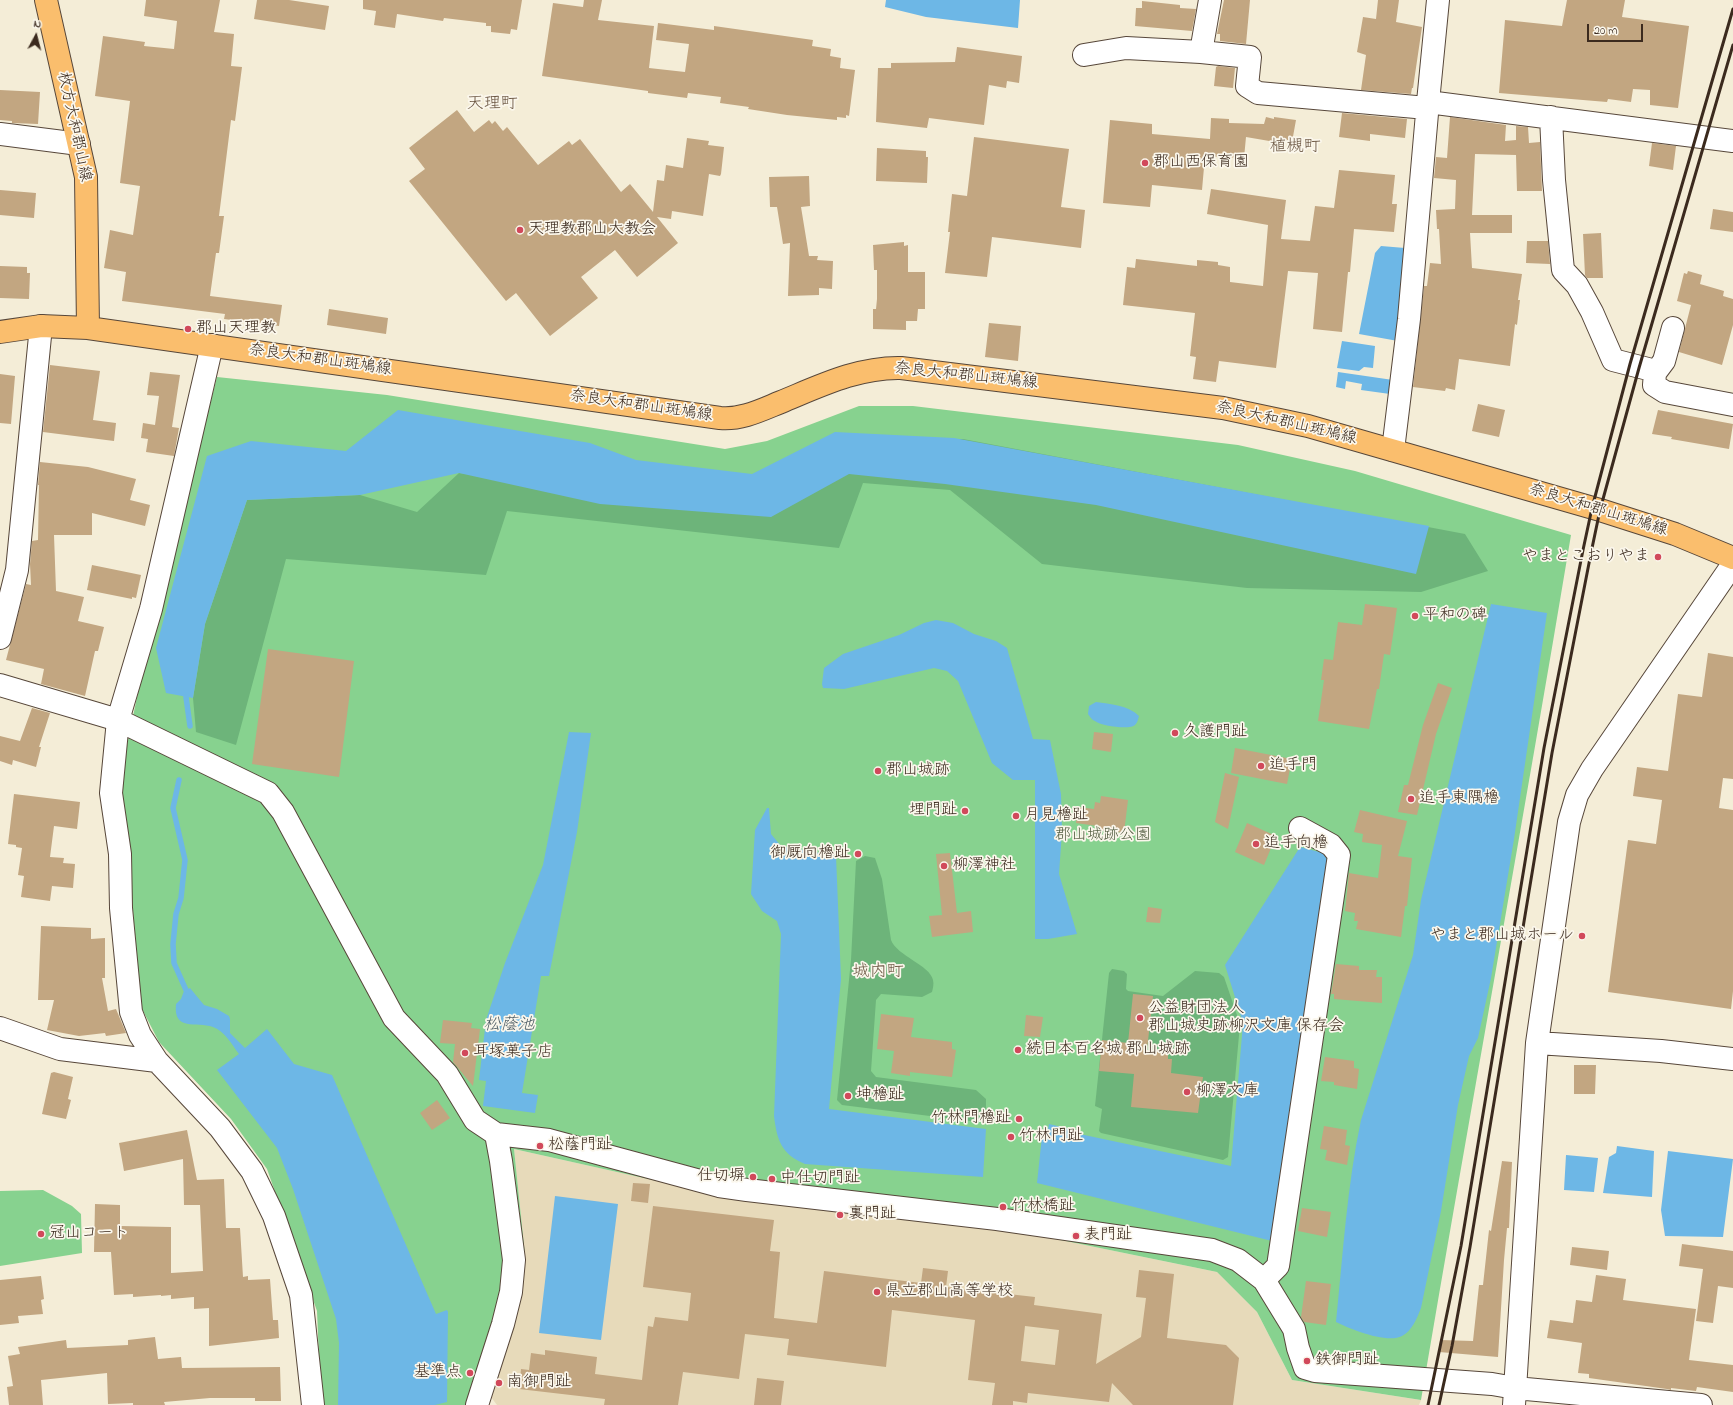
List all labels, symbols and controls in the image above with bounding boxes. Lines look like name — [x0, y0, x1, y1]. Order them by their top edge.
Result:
north arrow — [16, 16, 56, 56]
text: N — [33, 16, 42, 32]
scale bar — [1589, 16, 1645, 42]
text: 20 m — [1594, 22, 1617, 40]
street label: 枚方大和郡山線 — [52, 70, 94, 184]
district label: 天理町 — [467, 95, 517, 115]
district label: 植槻町 — [1270, 138, 1320, 158]
place label: 郡山西保育園 — [1153, 153, 1249, 173]
marker: 郡山西保育園 — [1140, 158, 1150, 168]
place label: 天理教郡山大教会 — [528, 220, 656, 240]
marker: 天理教郡山大教会 — [515, 225, 525, 235]
place label: 郡山天理教 — [196, 319, 276, 339]
marker: 郡山天理教 — [183, 324, 193, 334]
street label: 奈良大和郡山斑鳩線 — [247, 341, 393, 381]
street label: 奈良大和郡山斑鳩線 — [893, 360, 1039, 394]
street label: 奈良大和郡山斑鳩線 — [568, 387, 714, 427]
street label: 奈良大和郡山斑鳩線 — [1214, 398, 1358, 450]
street label: 奈良大和郡山斑鳩線 — [1526, 481, 1670, 541]
place label: やまとこおりやま — [1522, 547, 1650, 567]
marker: やまとこおりやま — [1653, 552, 1663, 562]
place label: 平和の碑 — [1423, 606, 1487, 626]
marker: 平和の碑 — [1410, 611, 1420, 621]
place label: 久護門趾 — [1183, 723, 1247, 743]
marker: 久護門趾 — [1170, 728, 1180, 738]
place label: 追手門 — [1269, 756, 1317, 776]
place label: 郡山城跡 — [886, 761, 950, 781]
marker: 追手門 — [1256, 761, 1266, 771]
marker: 郡山城跡 — [873, 766, 883, 776]
place label: 追手東隅櫓 — [1419, 789, 1499, 809]
marker: 追手東隅櫓 — [1406, 794, 1416, 804]
place label: 埋門趾 — [909, 801, 957, 821]
marker: 埋門趾 — [960, 806, 970, 816]
place label: 月見櫓趾 — [1024, 806, 1088, 826]
marker: 月見櫓趾 — [1011, 811, 1021, 821]
park label: 郡山城跡公園 — [1055, 826, 1151, 846]
place label: 追手向櫓 — [1264, 834, 1328, 854]
marker: 追手向櫓 — [1251, 839, 1261, 849]
place label: 御厩向櫓趾 — [770, 844, 850, 864]
marker: 御厩向櫓趾 — [853, 849, 863, 859]
place label: 柳澤神社 — [952, 856, 1016, 876]
marker: 柳澤神社 — [939, 861, 949, 871]
place label: やまと郡山城ホール — [1430, 926, 1574, 946]
marker: やまと郡山城ホール — [1577, 931, 1587, 941]
district label: 城内町 — [853, 963, 903, 983]
place label: 公益財団法人 郡山城史跡柳沢文庫 保存会 — [1148, 999, 1344, 1037]
marker: 公益財団法人 郡山城史跡柳沢文庫 保存会 — [1135, 1013, 1145, 1023]
water label: 松蔭池 — [484, 1016, 534, 1036]
place label: 続日本百名城 郡山城跡 — [1026, 1040, 1190, 1060]
place label: 耳塚菓子店 — [473, 1043, 553, 1063]
marker: 続日本百名城 郡山城跡 — [1013, 1045, 1023, 1055]
marker: 耳塚菓子店 — [460, 1048, 470, 1058]
place label: 柳澤文庫 — [1195, 1082, 1259, 1102]
place label: 坤櫓趾 — [856, 1086, 904, 1106]
marker: 柳澤文庫 — [1182, 1087, 1192, 1097]
marker: 坤櫓趾 — [843, 1091, 853, 1101]
place label: 竹林門櫓趾 — [931, 1109, 1011, 1129]
marker: 竹林門櫓趾 — [1014, 1114, 1024, 1124]
place label: 竹林門趾 — [1019, 1127, 1083, 1147]
marker: 竹林門趾 — [1006, 1132, 1016, 1142]
place label: 松蔭門趾 — [548, 1136, 612, 1156]
marker: 松蔭門趾 — [535, 1141, 545, 1151]
place label: 仕切塀 — [697, 1167, 745, 1187]
place label: 中仕切門趾 — [780, 1169, 860, 1189]
marker: 仕切塀 — [748, 1172, 758, 1182]
marker: 中仕切門趾 — [767, 1174, 777, 1184]
place label: 竹林橋趾 — [1011, 1197, 1075, 1217]
marker: 竹林橋趾 — [998, 1202, 1008, 1212]
place label: 裏門趾 — [848, 1205, 896, 1225]
marker: 裏門趾 — [835, 1210, 845, 1220]
place label: 冠山コート — [49, 1224, 129, 1244]
place label: 表門趾 — [1084, 1226, 1132, 1246]
marker: 冠山コート — [36, 1229, 46, 1239]
marker: 表門趾 — [1071, 1231, 1081, 1241]
place label: 県立郡山高等学校 — [885, 1282, 1013, 1302]
marker: 県立郡山高等学校 — [872, 1287, 882, 1297]
place label: 鉄御門趾 — [1315, 1351, 1379, 1371]
marker: 鉄御門趾 — [1302, 1356, 1312, 1366]
place label: 基準点 — [414, 1363, 462, 1383]
marker: 基準点 — [465, 1368, 475, 1378]
place label: 南御門趾 — [507, 1373, 571, 1393]
marker: 南御門趾 — [494, 1378, 504, 1388]

